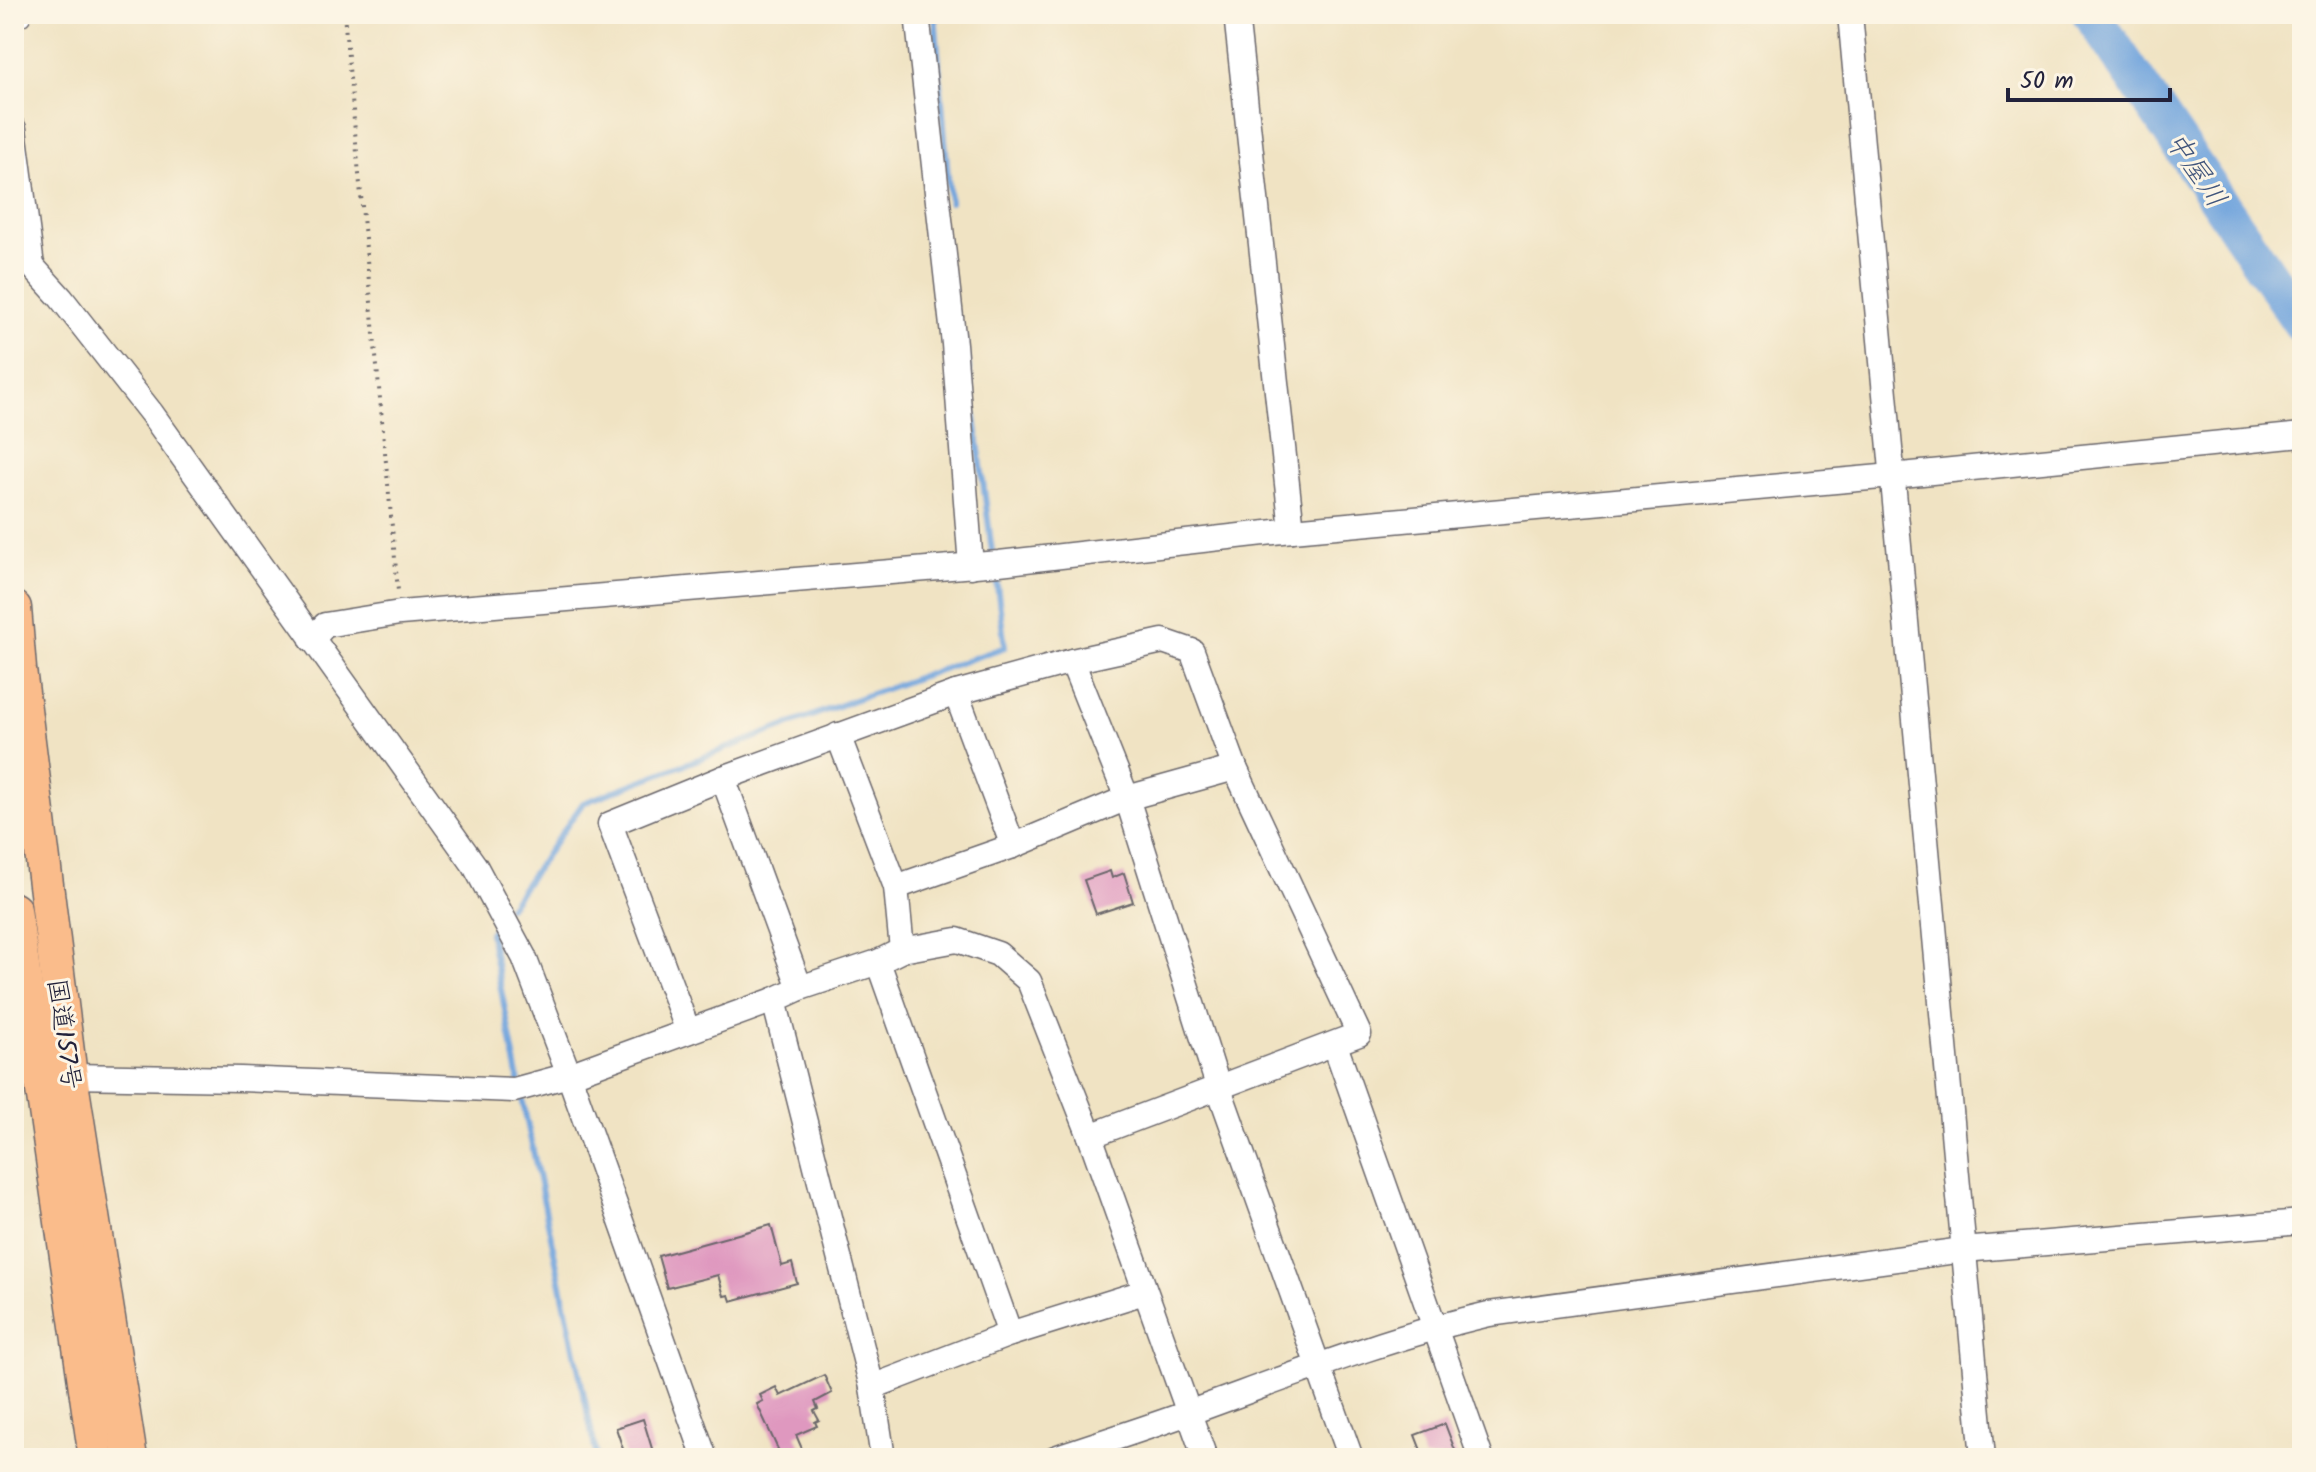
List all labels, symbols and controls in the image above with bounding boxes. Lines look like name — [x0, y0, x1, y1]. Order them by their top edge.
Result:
scale bar — [2008, 52, 2170, 102]
text: 50 m — [2020, 62, 2074, 101]
water label: 中屋川 — [2153, 123, 2237, 218]
street label: 国道157号 — [34, 976, 92, 1093]

